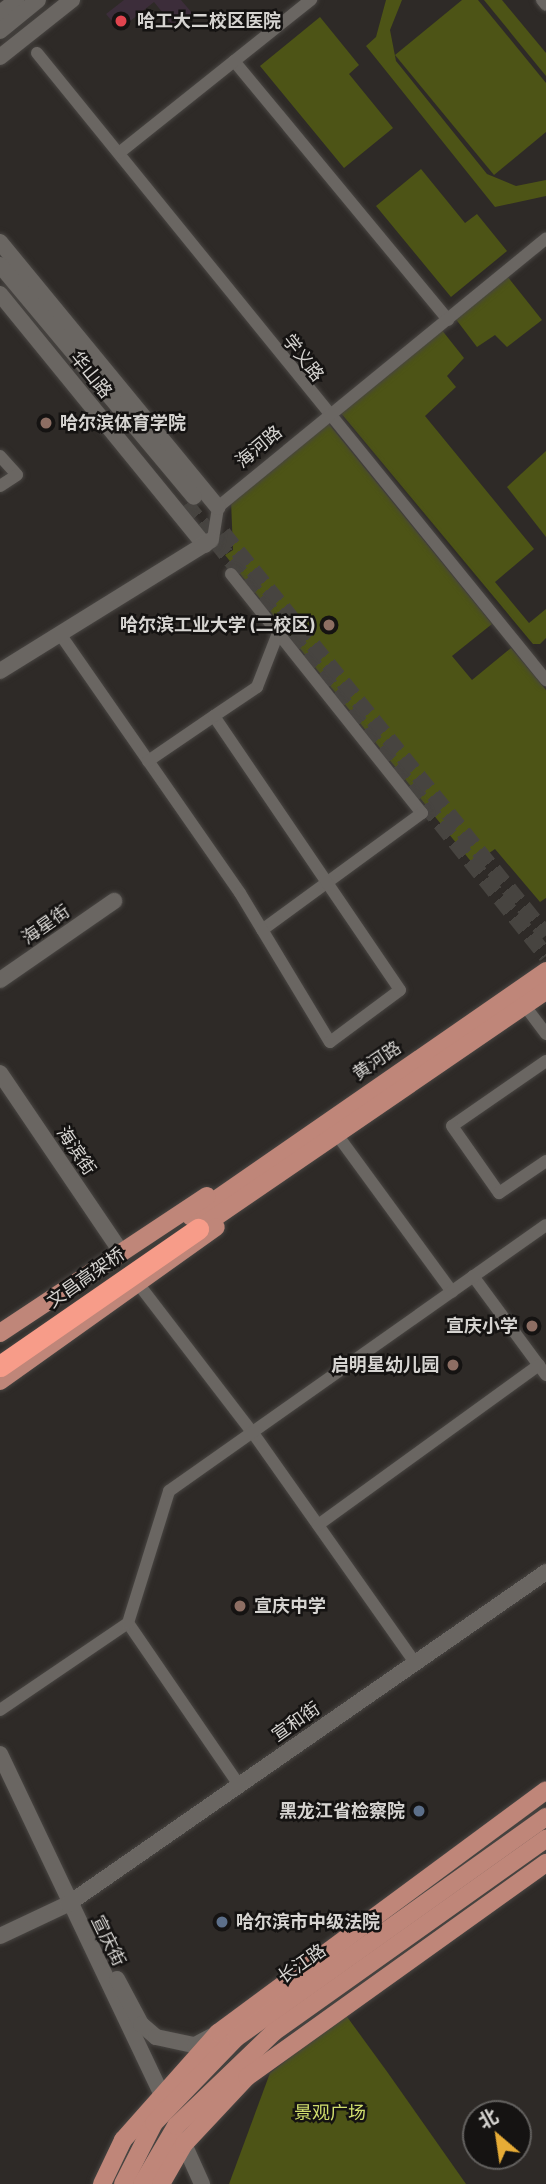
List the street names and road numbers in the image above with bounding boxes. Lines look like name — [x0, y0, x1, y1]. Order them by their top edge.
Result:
street label: 学义路 — [278, 330, 328, 386]
street label: 华山路 — [66, 347, 116, 403]
street label: 海河路 — [231, 421, 287, 473]
street label: 海星街 — [18, 901, 74, 949]
street label: 黄河路 — [349, 1037, 405, 1085]
street label: 海滨街 — [52, 1123, 100, 1179]
street label: 文昌高架桥 — [43, 1243, 129, 1313]
street label: 宣和街 — [268, 1698, 324, 1746]
street label: 宣庆街 — [86, 1912, 130, 1970]
street label: 长江路 — [274, 1940, 330, 1988]

